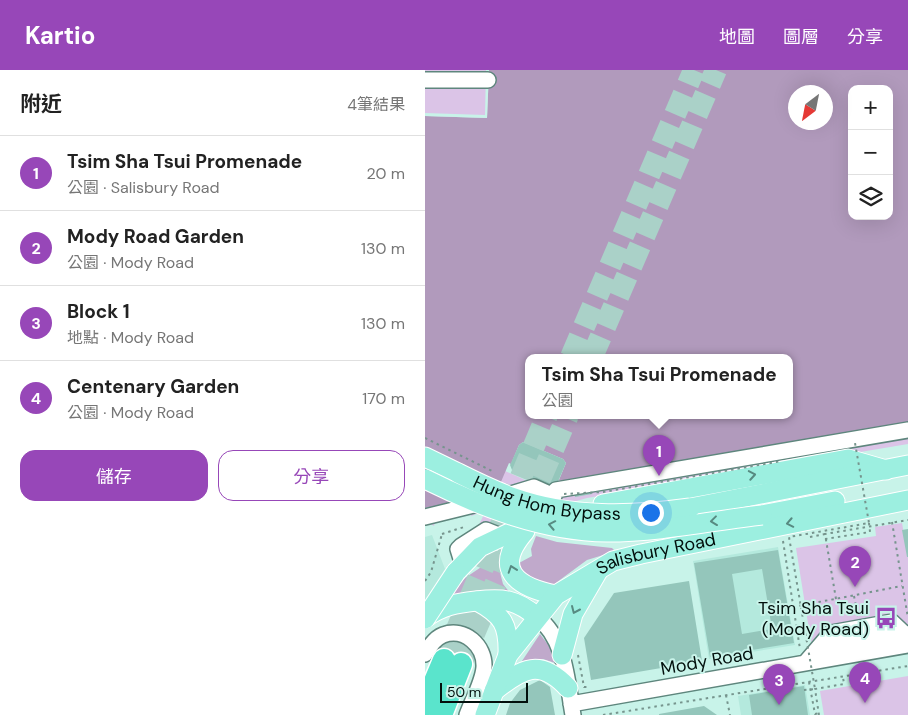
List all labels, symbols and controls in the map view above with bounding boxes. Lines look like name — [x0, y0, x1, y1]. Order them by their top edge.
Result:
text: Kartio — [25, 20, 95, 51]
text: 地圖 — [719, 25, 755, 49]
text: 圖層 — [783, 25, 819, 49]
text: 分享 — [847, 25, 883, 49]
north arrow — [788, 85, 833, 130]
map controls — [848, 85, 893, 220]
button: + — [848, 85, 893, 130]
text: 附近 — [20, 90, 62, 118]
text: 4筆結果 — [347, 94, 405, 115]
button: − — [848, 130, 893, 175]
text: Tsim Sha Tsui Promenade — [67, 149, 302, 174]
text: 1 — [33, 163, 39, 184]
text: 20 m — [366, 163, 405, 184]
button: layers — [848, 175, 893, 220]
text: 公園 · Salisbury Road — [67, 177, 220, 198]
text: Mody Road Garden — [67, 224, 244, 249]
text: 2 — [31, 238, 41, 259]
text: 130 m — [361, 238, 405, 259]
text: 公園 · Mody Road — [67, 252, 194, 273]
text: Block 1 — [67, 299, 130, 324]
text: 3 — [31, 313, 41, 334]
text: 130 m — [361, 313, 405, 334]
text: 地點 · Mody Road — [67, 327, 194, 348]
popup — [525, 354, 793, 419]
text: Tsim Sha Tsui Promenade — [541, 362, 777, 387]
text: Centenary Garden — [67, 374, 239, 399]
text: 4 — [31, 388, 41, 409]
text: 170 m — [362, 388, 405, 409]
text: 公園 — [541, 390, 573, 411]
text: 公園 · Mody Road — [67, 402, 194, 423]
pin: 1 — [643, 435, 675, 476]
button: 儲存 — [20, 450, 208, 501]
button: 分享 — [218, 450, 405, 501]
street label: Hung Hom Bypass — [469, 470, 621, 526]
one-way arrow — [747, 471, 756, 481]
your location — [638, 500, 664, 526]
one-way arrow — [709, 515, 717, 526]
one-way arrow — [785, 518, 794, 528]
one-way arrow — [548, 520, 557, 531]
street label: Salisbury Road — [592, 527, 718, 580]
pin: 2 — [839, 546, 871, 587]
one-way arrow — [508, 565, 518, 574]
place label: Tsim Sha Tsui (Mody Road) — [758, 596, 869, 641]
one-way arrow — [571, 605, 582, 614]
bus stop icon: Tsim Sha Tsui (Mody Road) — [873, 605, 899, 631]
street label: Mody Road — [659, 641, 755, 681]
pin: 4 — [849, 662, 881, 703]
pin: 3 — [763, 664, 795, 705]
scale bar — [440, 680, 527, 703]
text: 50 m — [447, 683, 481, 701]

